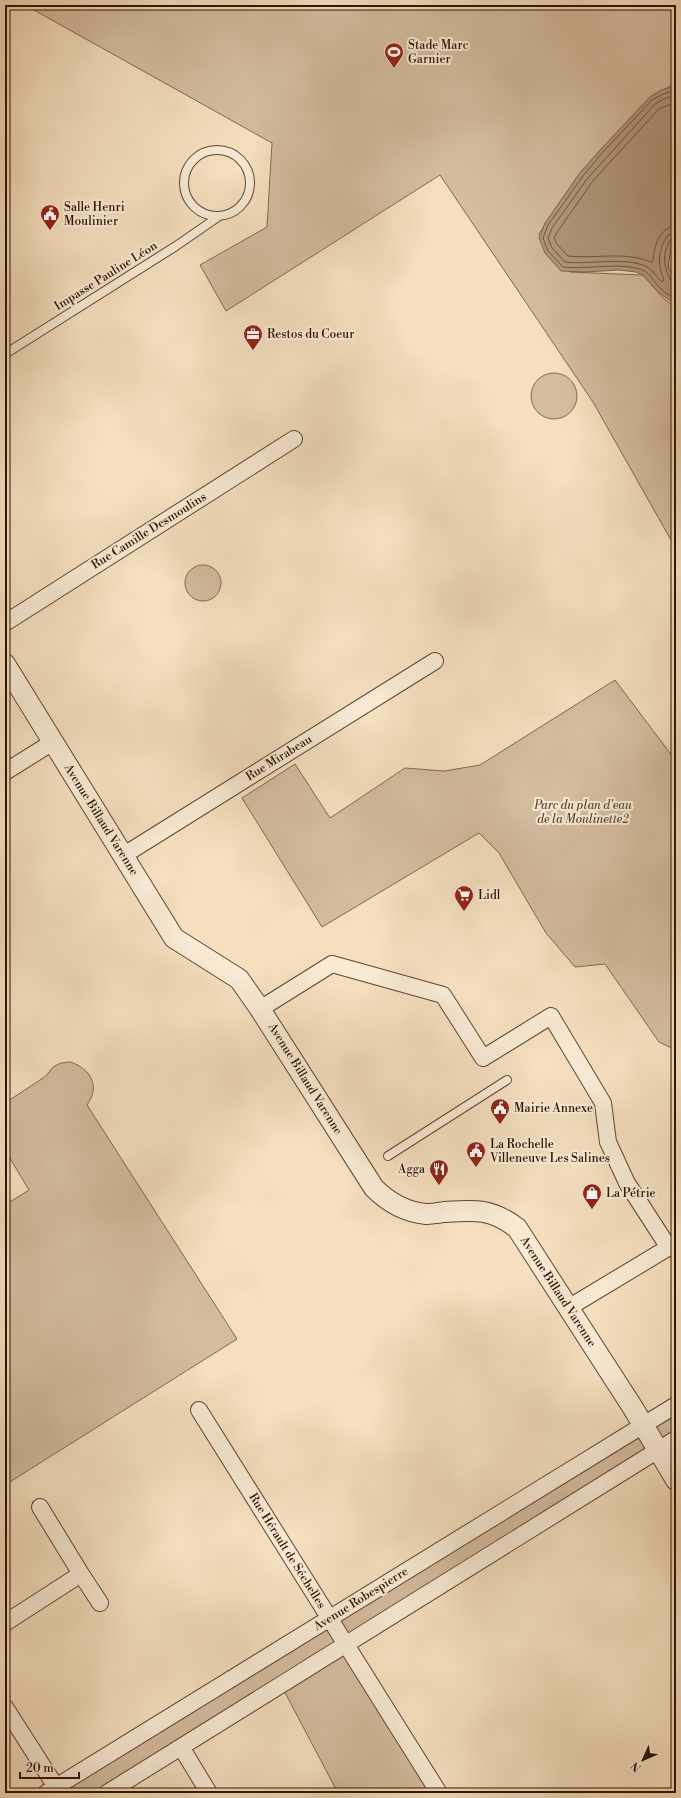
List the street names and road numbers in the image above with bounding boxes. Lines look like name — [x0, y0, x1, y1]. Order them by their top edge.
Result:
street label: Impasse Pauline Léon — [52, 238, 160, 314]
street label: Rue Camille Desmoulins — [89, 489, 209, 573]
street label: Rue Mirabeau — [243, 732, 315, 784]
street label: Avenue Billaud Varenne — [60, 761, 142, 879]
street label: Avenue Billaud Varenne — [264, 1020, 346, 1138]
street label: Avenue Billaud Varenne — [516, 1233, 599, 1350]
street label: Rue Hérault de Séchelles — [245, 1490, 329, 1612]
street label: Avenue Robespierre — [310, 1564, 411, 1635]

